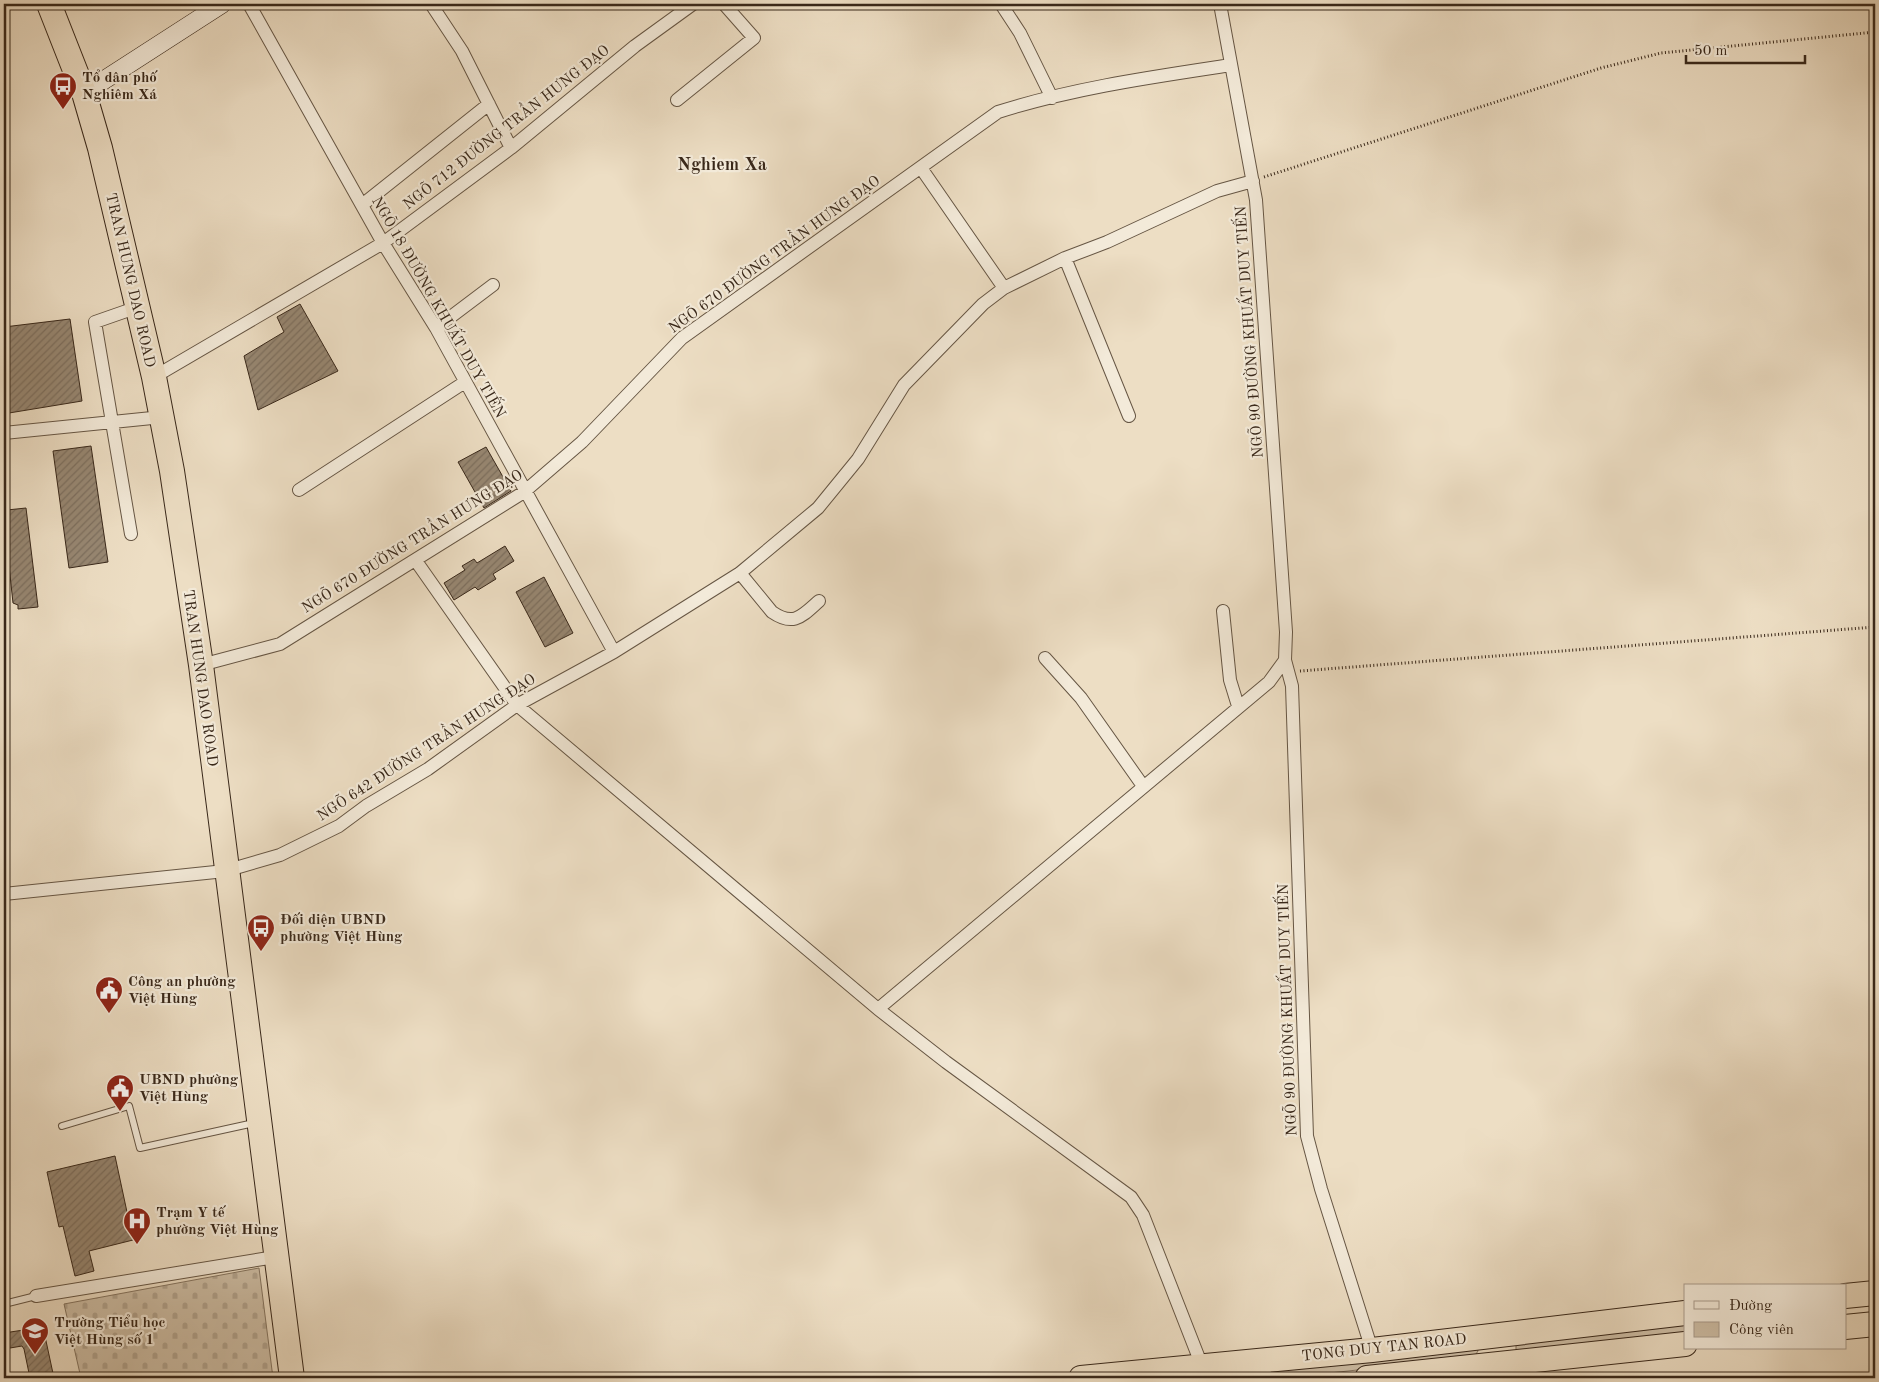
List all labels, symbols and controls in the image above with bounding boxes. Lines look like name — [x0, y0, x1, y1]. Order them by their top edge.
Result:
scale bar — [1686, 32, 1805, 64]
street label: NGÕ 712 ĐƯỜNG TRẦN HƯNG ĐẠO — [397, 38, 613, 213]
text: 50 m — [1694, 44, 1728, 59]
place label: Tổ dân phố Nghiêm Xá — [82, 69, 158, 103]
bus stop icon: Tổ dân phố Nghiêm Xá — [48, 71, 78, 110]
district label: Nghiem Xa — [677, 156, 767, 174]
street label: NGÕ 670 ĐƯỜNG TRẦN HƯNG ĐẠO — [663, 169, 883, 337]
street label: TRAN HUNG DAO ROAD — [102, 192, 157, 369]
street label: NGÕ 18 ĐƯỜNG KHUẤT DUY TIẾN — [368, 192, 512, 421]
street label: NGÕ 90 ĐƯỜNG KHUẤT DUY TIẾN — [1229, 205, 1267, 459]
street label: NGÕ 670 ĐƯỜNG TRẦN HƯNG ĐẠO — [297, 463, 526, 617]
street label: TRAN HUNG DAO ROAD — [180, 589, 219, 768]
street label: NGÕ 642 ĐƯỜNG TRẦN HƯNG ĐẠO — [312, 667, 539, 825]
street label: NGÕ 90 ĐƯỜNG KHUẤT DUY TIẾN — [1272, 883, 1300, 1137]
place label: Đối diện UBND phường Việt Hùng — [280, 912, 403, 945]
bus stop icon: Đối diện UBND phường Việt Hùng — [246, 913, 276, 952]
public building icon: Công an phường Việt Hùng — [94, 975, 124, 1014]
place label: Công an phường Việt Hùng — [128, 975, 236, 1007]
public building icon: UBND phường Việt Hùng — [105, 1073, 135, 1112]
place label: UBND phường Việt Hùng — [139, 1073, 239, 1105]
place label: Trạm Y tế phường Việt Hùng — [156, 1205, 279, 1238]
hospital icon: Trạm Y tế phường Việt Hùng — [122, 1206, 152, 1245]
legend — [1684, 1284, 1846, 1350]
text: Đường — [1729, 1299, 1772, 1314]
place label: Trường Tiểu học Việt Hùng số 1 — [54, 1314, 166, 1348]
school or university icon: Trường Tiểu học Việt Hùng số 1 — [20, 1316, 50, 1355]
text: Công viên — [1729, 1323, 1794, 1338]
street label: TONG DUY TAN ROAD — [1301, 1332, 1467, 1365]

